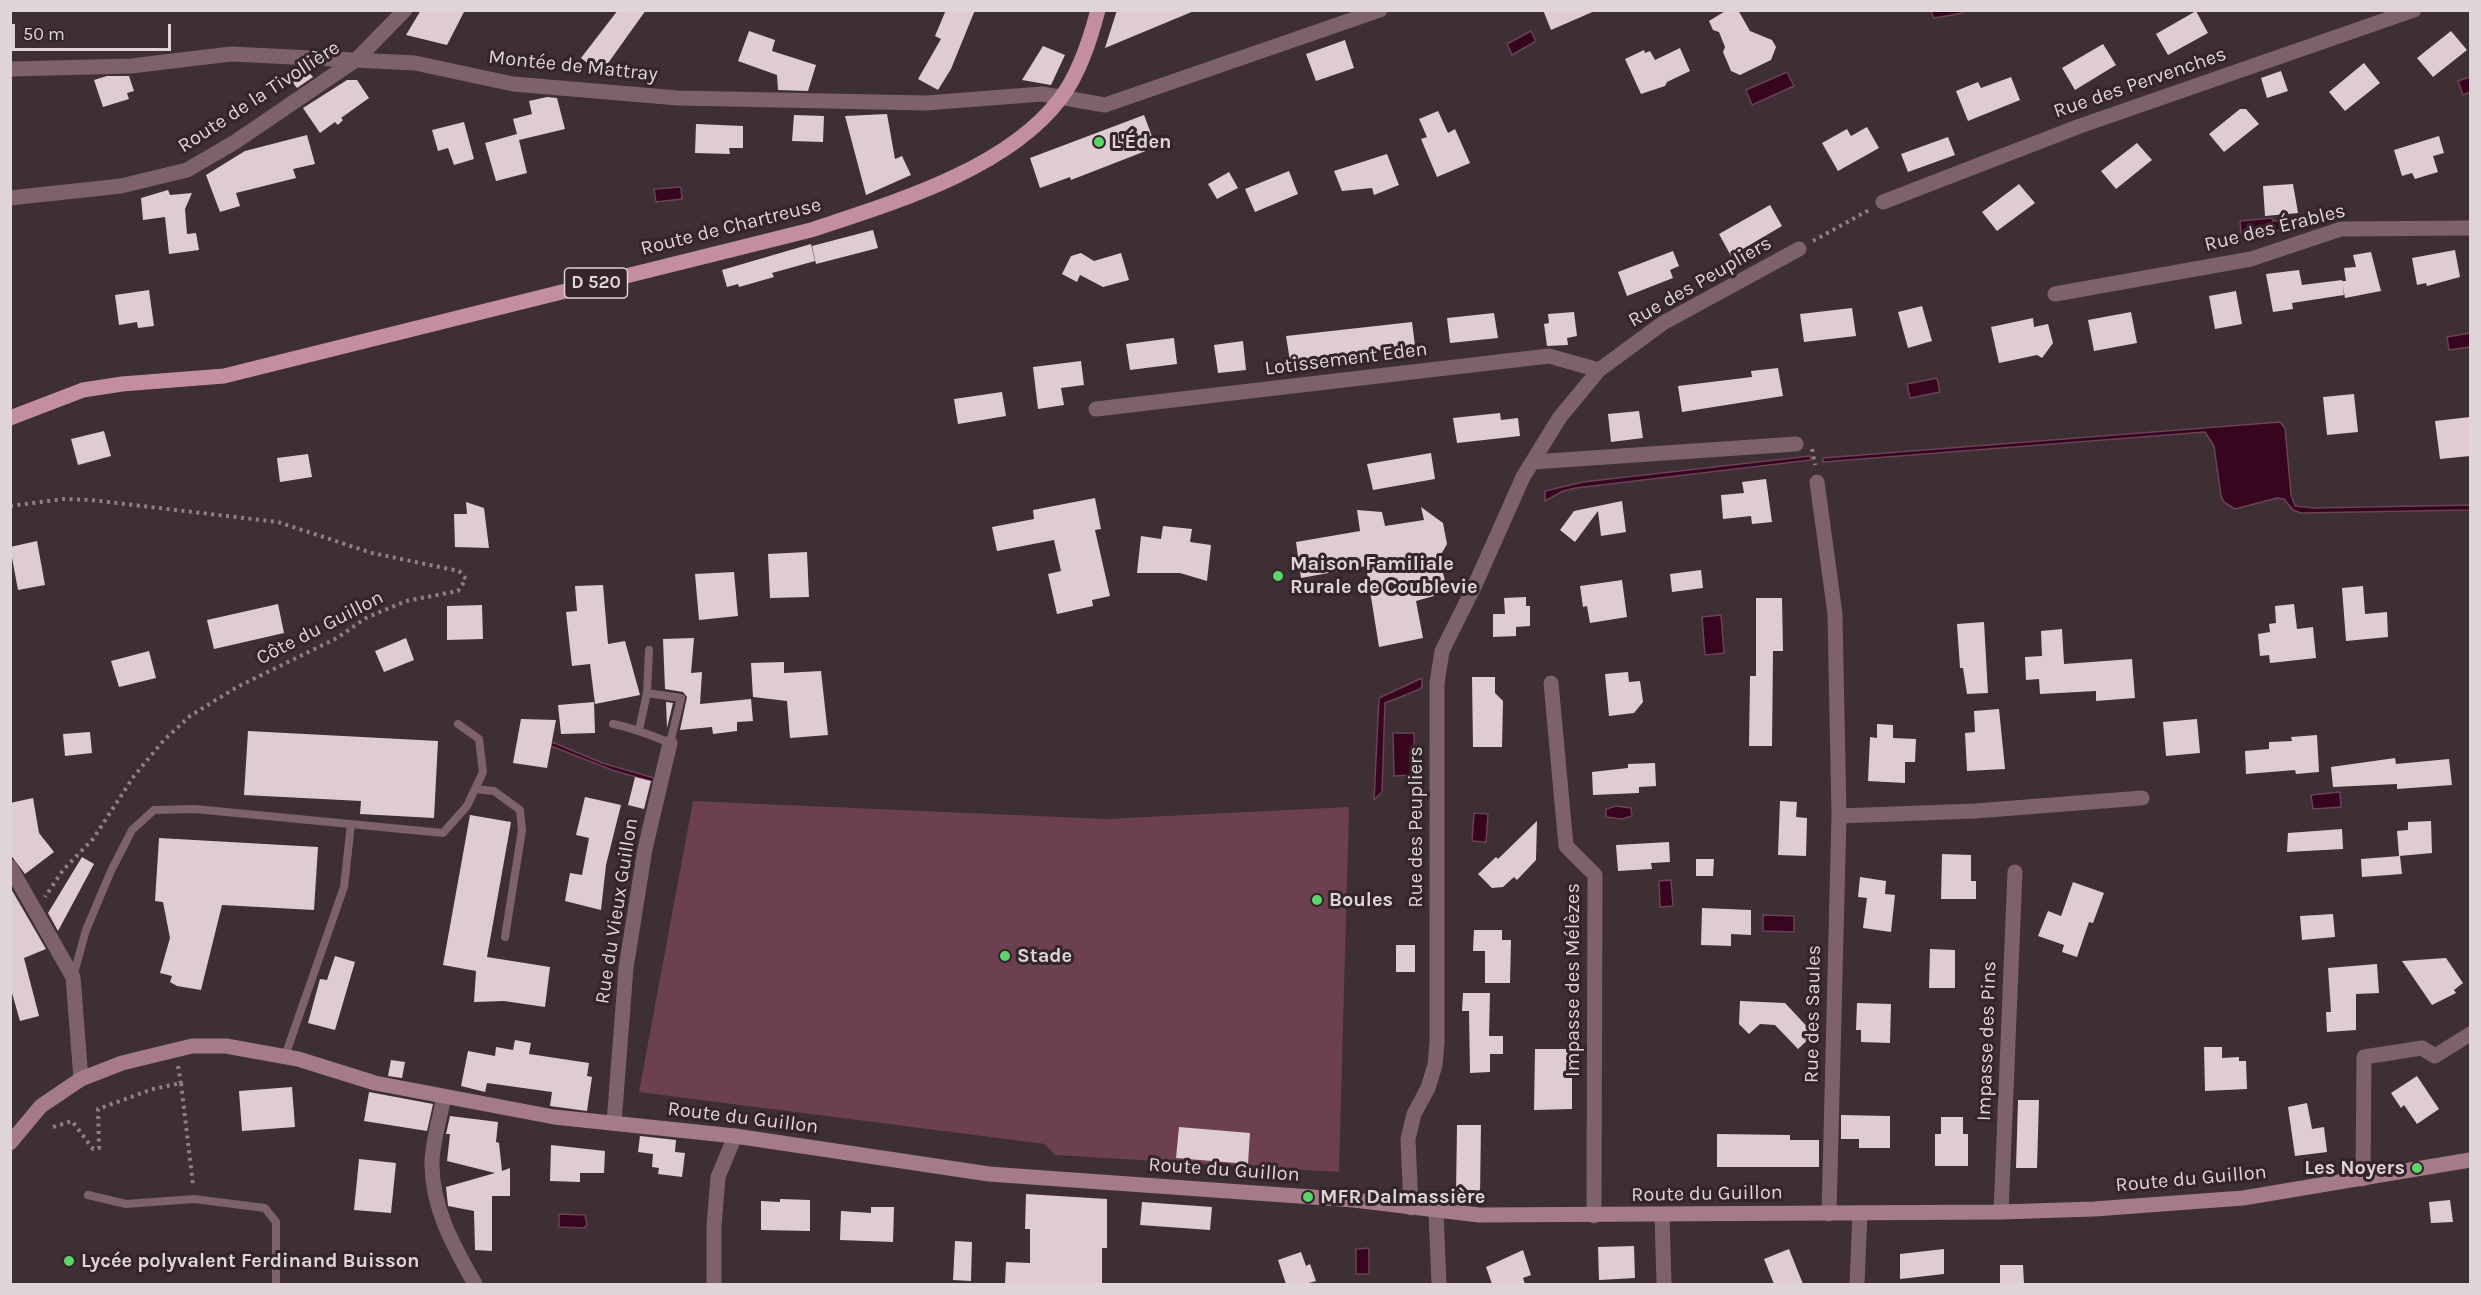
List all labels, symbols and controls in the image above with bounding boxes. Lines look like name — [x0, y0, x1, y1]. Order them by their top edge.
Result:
scale bar — [15, 12, 174, 50]
text: 50 m — [23, 23, 65, 45]
street label: Route de la Tivollière — [174, 36, 344, 158]
street label: Rue des Pervenches — [2051, 42, 2229, 124]
street label: Montée de Mattray — [487, 45, 659, 87]
place label: L'Éden — [1111, 130, 1172, 154]
marker: L'Éden — [1092, 135, 1106, 149]
street label: Route de Chartreuse — [638, 193, 824, 261]
street label: Rue des Érables — [2202, 199, 2348, 257]
street label: Rue des Peupliers — [1624, 231, 1776, 333]
road number: D 520 — [564, 268, 628, 298]
street label: Lotissement Eden — [1263, 337, 1429, 381]
place label: Maison Familiale Rurale de Coublevie — [1290, 552, 1478, 599]
marker: Maison Familiale Rurale de Coublevie — [1271, 569, 1285, 583]
street label: Côte du Guillon — [252, 586, 388, 670]
street label: Rue des Peupliers — [1404, 746, 1428, 908]
street label: Rue du Vieux Guillon — [590, 816, 644, 1006]
street label: Impasse des Mélèzes — [1561, 883, 1585, 1077]
place label: Boules — [1329, 888, 1393, 912]
marker: Boules — [1310, 893, 1324, 907]
place label: Stade — [1017, 944, 1072, 968]
street label: Rue des Saules — [1800, 945, 1826, 1083]
marker: Stade — [998, 949, 1012, 963]
street label: Impasse des Pins — [1972, 961, 2002, 1121]
street label: Route du Guillon — [666, 1097, 820, 1139]
street label: Route du Guillon — [1148, 1153, 1300, 1187]
place label: Les Noyers — [2304, 1156, 2405, 1180]
street label: Route du Guillon — [2114, 1160, 2268, 1198]
marker: Les Noyers — [2410, 1161, 2424, 1175]
street label: Route du Guillon — [1631, 1181, 1783, 1207]
place label: MFR Dalmassière — [1320, 1185, 1485, 1209]
marker: MFR Dalmassière — [1301, 1190, 1315, 1204]
place label: Lycée polyvalent Ferdinand Buisson — [81, 1249, 420, 1273]
marker: Lycée polyvalent Ferdinand Buisson — [62, 1254, 76, 1268]

